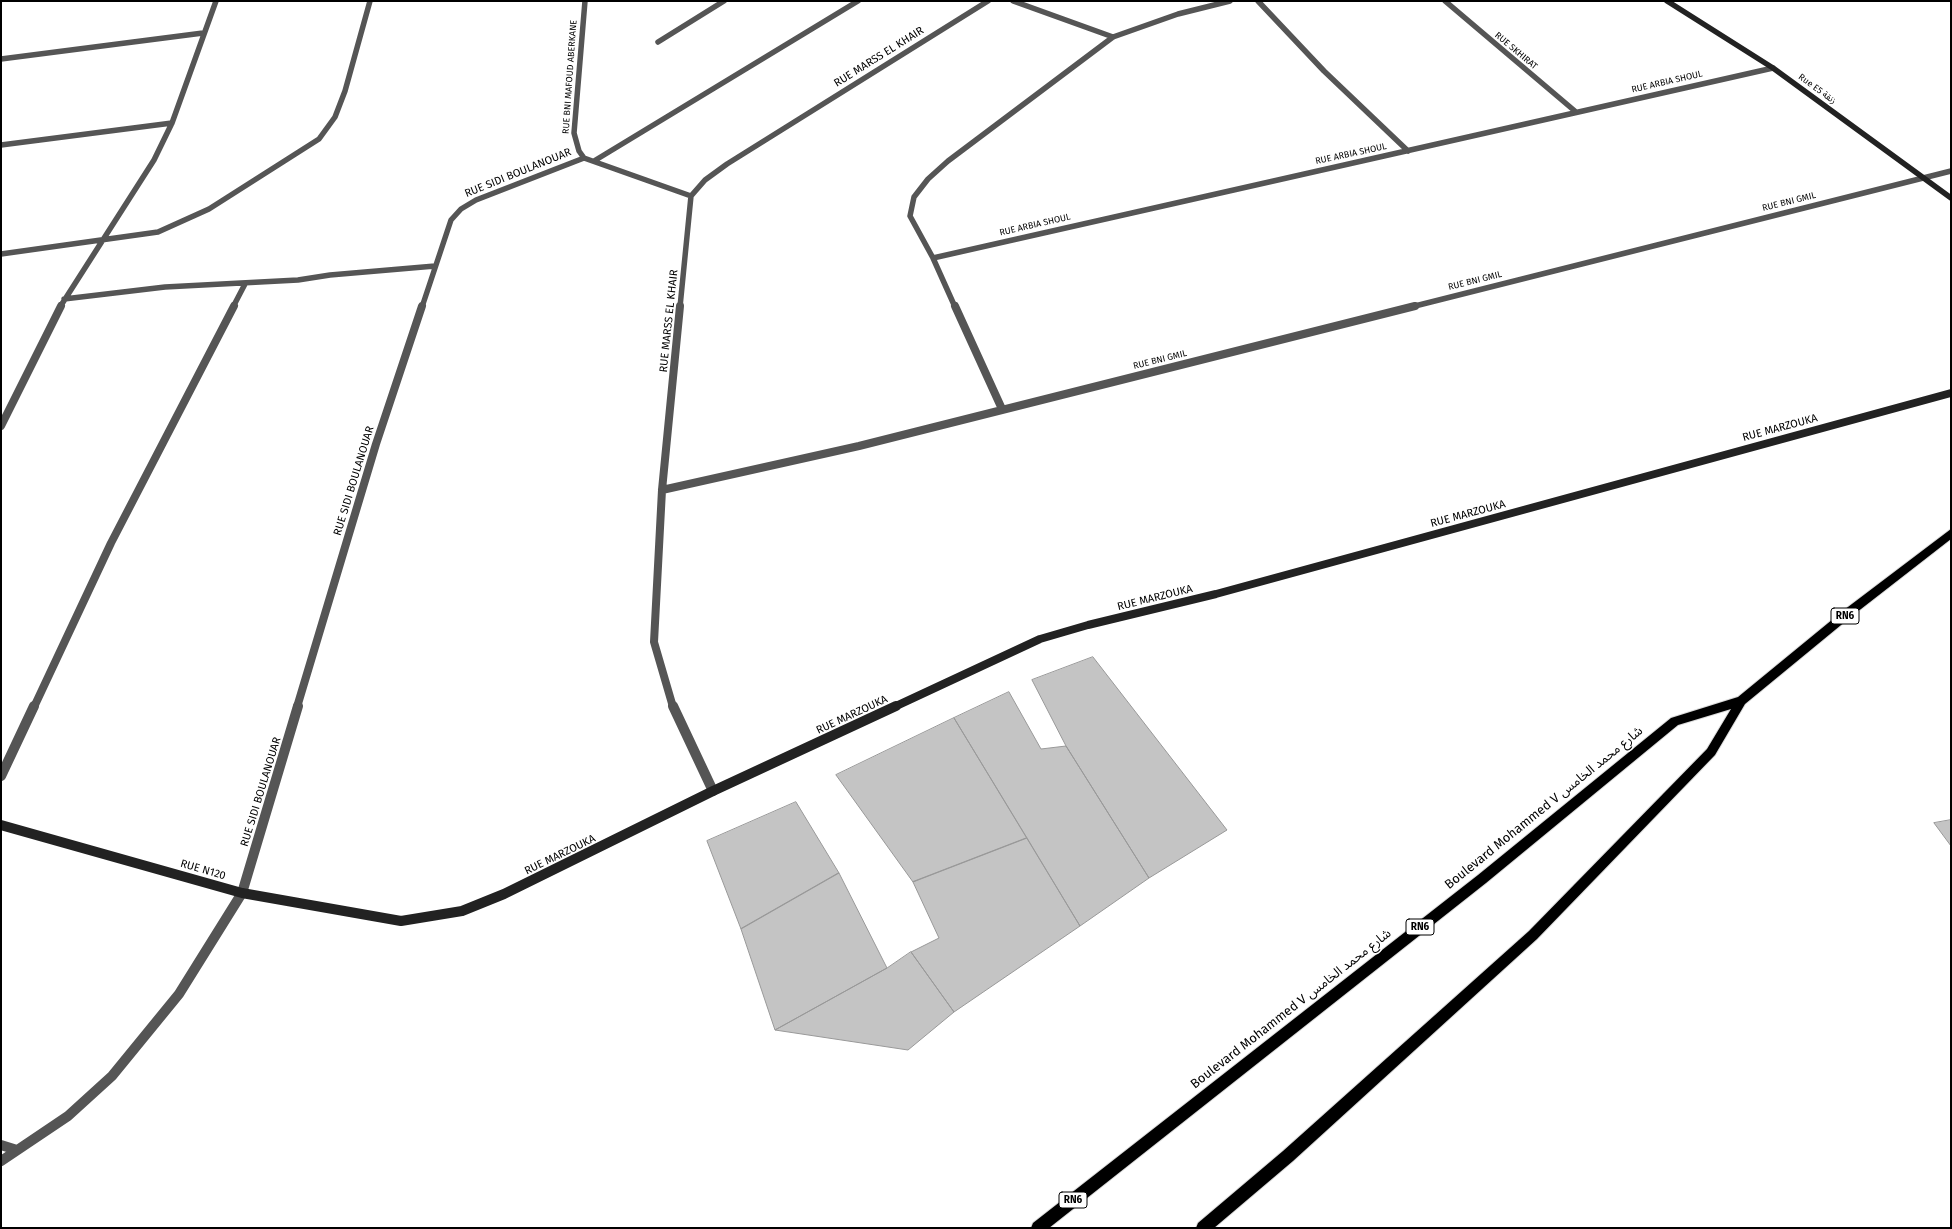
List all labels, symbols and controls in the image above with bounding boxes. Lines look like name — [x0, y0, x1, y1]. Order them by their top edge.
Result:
street label: RUE BNI MAFOUD ABERKANE — [561, 20, 579, 134]
street label: RUE MARSS EL KHAIR — [832, 24, 926, 90]
street label: RUE SKHIRAT — [1492, 30, 1540, 72]
street label: RUE ARBIA SHOUL — [1630, 69, 1704, 95]
street label: Rue E5 زنقة — [1796, 72, 1838, 106]
street label: RUE ARBIA SHOUL — [1314, 141, 1388, 167]
street label: RUE SIDI BOULANOUAR — [463, 146, 573, 200]
street label: RUE BNI GMIL — [1761, 190, 1817, 214]
street label: RUE ARBIA SHOUL — [998, 212, 1072, 238]
street label: RUE MARSS EL KHAIR — [657, 269, 681, 373]
street label: RUE BNI GMIL — [1447, 269, 1503, 293]
street label: RUE BNI GMIL — [1132, 348, 1188, 372]
street label: RUE MARZOUKA — [1741, 412, 1819, 444]
street label: RUE SIDI BOULANOUAR — [331, 425, 377, 537]
street label: RUE MARZOUKA — [1429, 498, 1507, 530]
street label: RUE MARZOUKA — [1116, 582, 1194, 614]
road number: RN6 — [1831, 608, 1859, 624]
street label: RUE MARZOUKA — [814, 693, 890, 737]
street label: Boulevard Mohammed V شارع محمد الخامس — [1442, 723, 1646, 893]
street label: RUE SIDI BOULANOUAR — [238, 736, 284, 848]
street label: RUE MARZOUKA — [522, 832, 598, 878]
street label: RUE N120 — [179, 857, 227, 883]
road number: RN6 — [1406, 919, 1434, 935]
street label: Boulevard Mohammed V شارع محمد الخامس — [1188, 926, 1394, 1092]
road number: RN6 — [1059, 1192, 1087, 1208]

